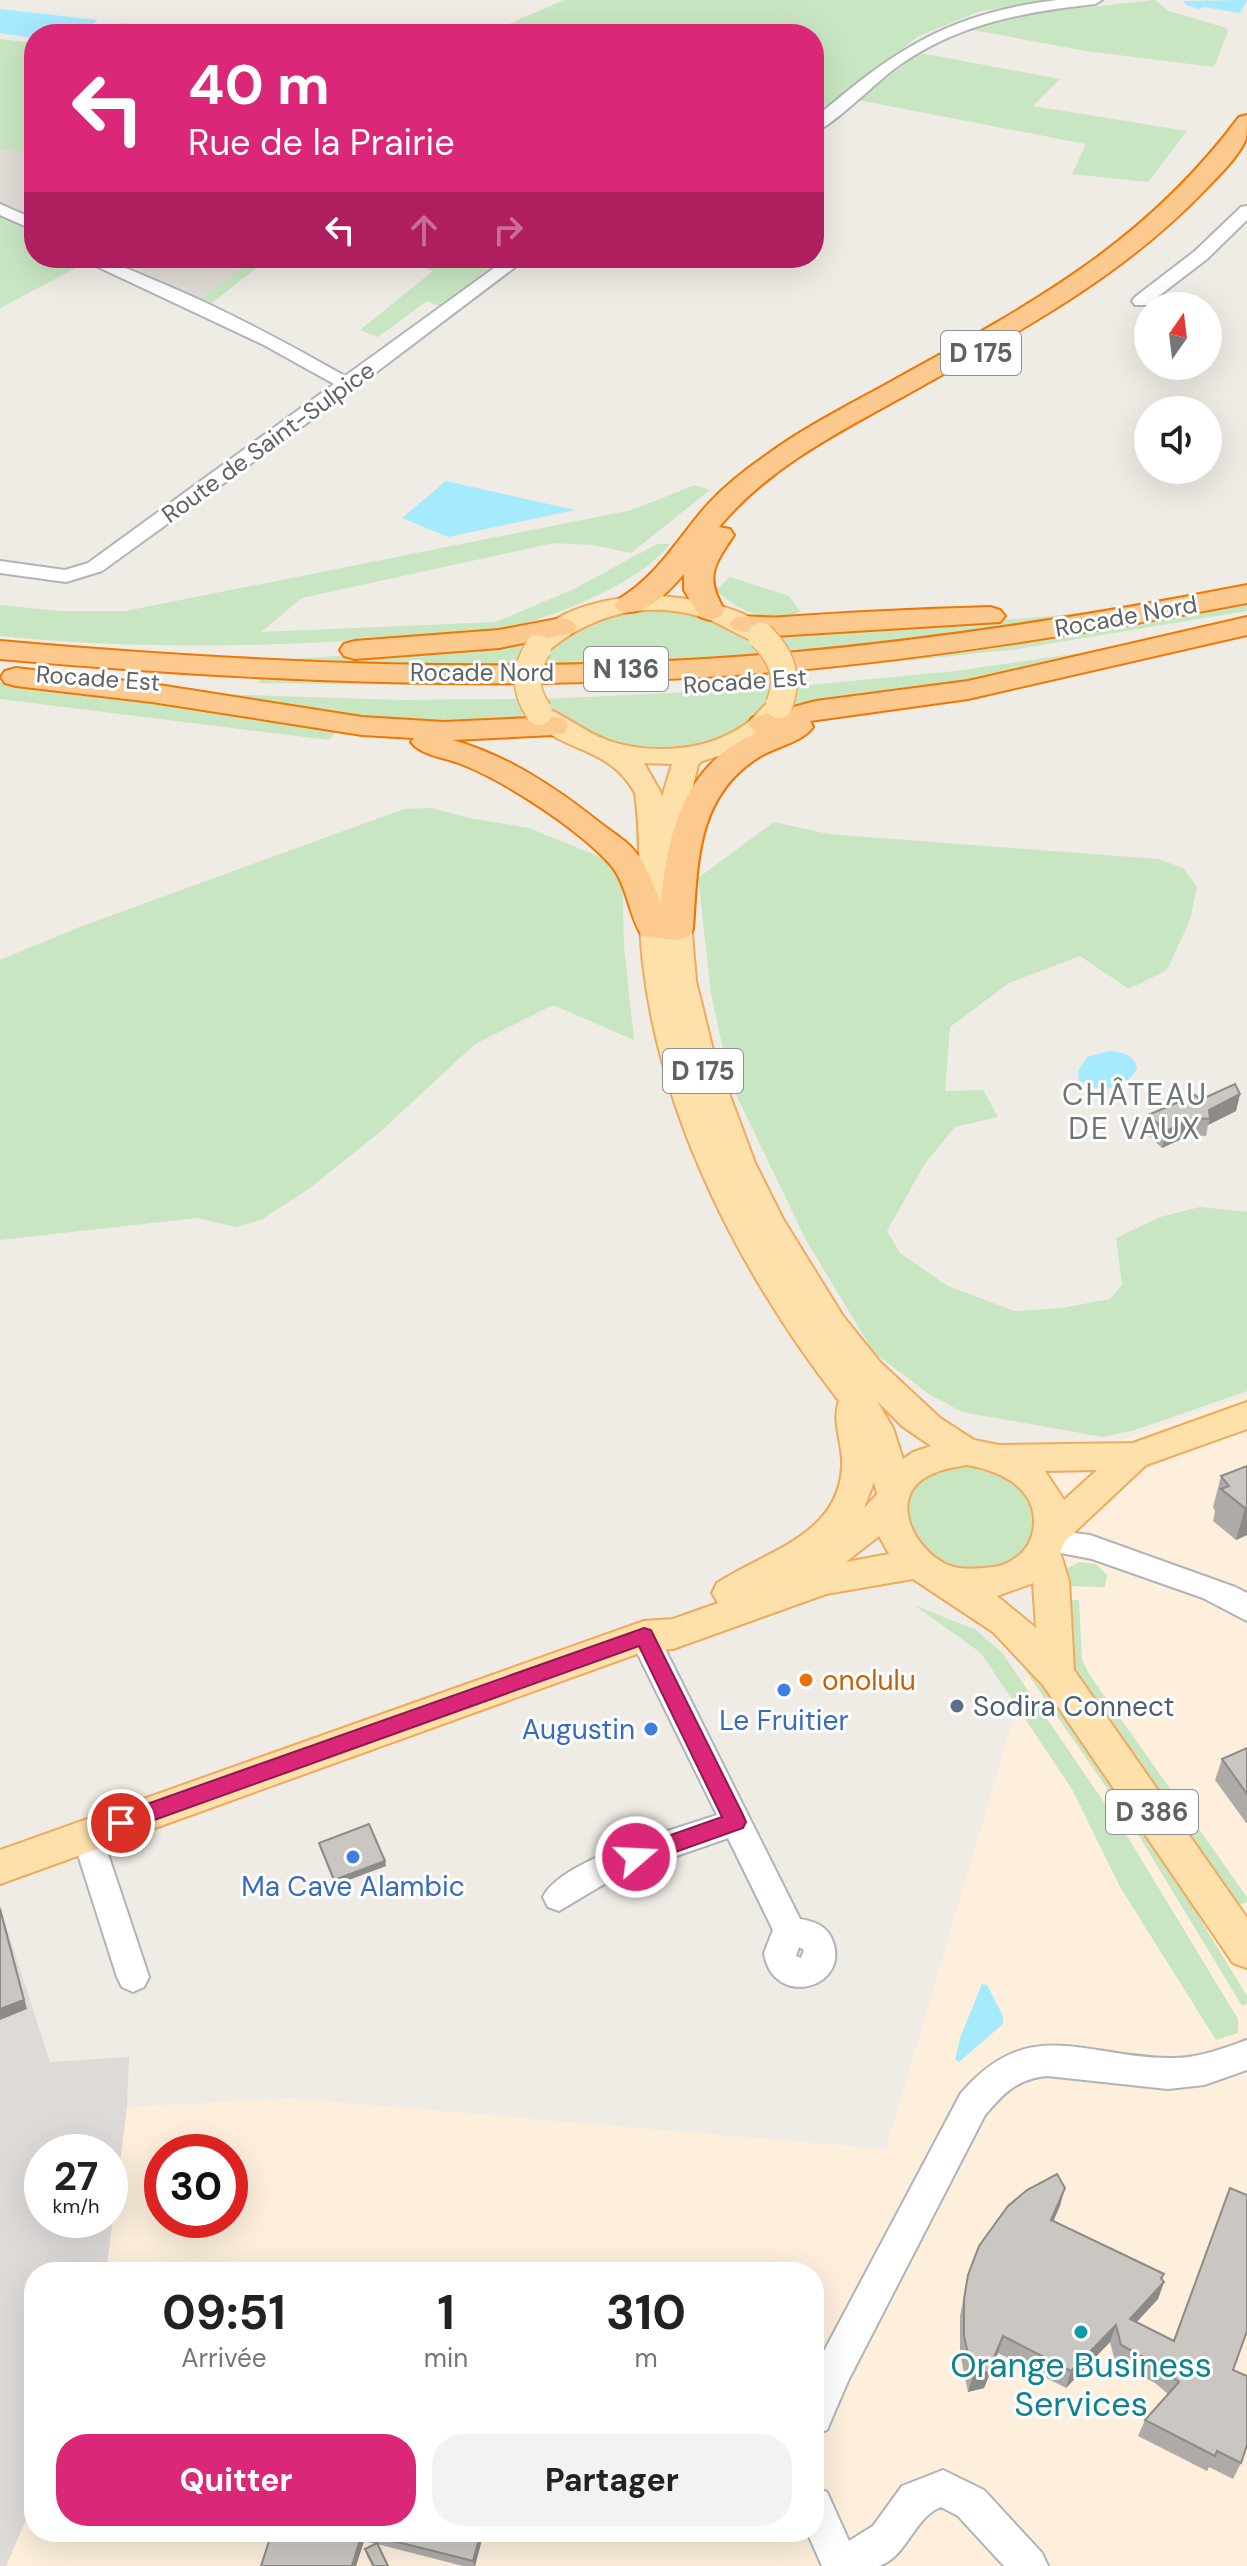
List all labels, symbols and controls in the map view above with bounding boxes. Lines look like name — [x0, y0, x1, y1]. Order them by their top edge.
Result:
text: 40 m — [188, 48, 330, 121]
icon: left — [56, 56, 160, 160]
text: Rue de la Prairie — [188, 119, 455, 166]
icon: left — [318, 208, 362, 252]
icon: ahead — [402, 208, 446, 252]
icon: right — [486, 208, 530, 252]
north arrow — [1134, 292, 1222, 380]
map controls — [1134, 292, 1222, 484]
road number: D 175 — [941, 331, 1021, 375]
street label: Route de Saint-Sulpice — [155, 354, 381, 530]
button: sound — [1134, 396, 1222, 484]
street label: Rocade Nord — [1052, 588, 1200, 644]
road number: N 136 — [584, 647, 668, 691]
street label: Rocade Nord — [410, 657, 554, 688]
street label: Rocade Est — [35, 658, 161, 698]
street label: Rocade Est — [682, 661, 808, 701]
road number: D 175 — [663, 1049, 743, 1093]
district label: CHÂTEAU DE VAUX — [1062, 1075, 1208, 1148]
place label: onolulu — [822, 1662, 916, 1699]
marker: onolulu — [797, 1671, 815, 1689]
marker: Le Fruitier — [775, 1681, 793, 1699]
place label: Sodira Connect — [973, 1688, 1175, 1725]
marker: Sodira Connect — [948, 1697, 966, 1715]
place label: Le Fruitier — [719, 1702, 849, 1739]
place label: Augustin — [522, 1711, 635, 1748]
marker: Augustin — [642, 1720, 660, 1738]
pin — [87, 1789, 155, 1857]
road number: D 386 — [1106, 1790, 1198, 1834]
icon: arrive — [99, 1801, 143, 1845]
position arrow — [594, 1815, 678, 1899]
marker: Ma Cave Alambic — [344, 1848, 362, 1866]
place label: Ma Cave Alambic — [241, 1868, 465, 1905]
speed limit sign: 30 — [144, 2134, 248, 2238]
text: 27 — [54, 2150, 98, 2202]
text: km/h — [52, 2193, 100, 2219]
text: 09:51 — [162, 2281, 286, 2344]
text: 1 — [437, 2281, 455, 2344]
text: 310 — [606, 2281, 686, 2344]
marker: Orange Business Services — [1072, 2323, 1090, 2341]
text: Arrivée — [181, 2341, 267, 2375]
text: min — [424, 2341, 468, 2375]
text: m — [634, 2341, 658, 2375]
place label: Orange Business Services — [950, 2343, 1212, 2427]
button: Quitter — [56, 2434, 416, 2526]
button: Partager — [432, 2434, 792, 2526]

